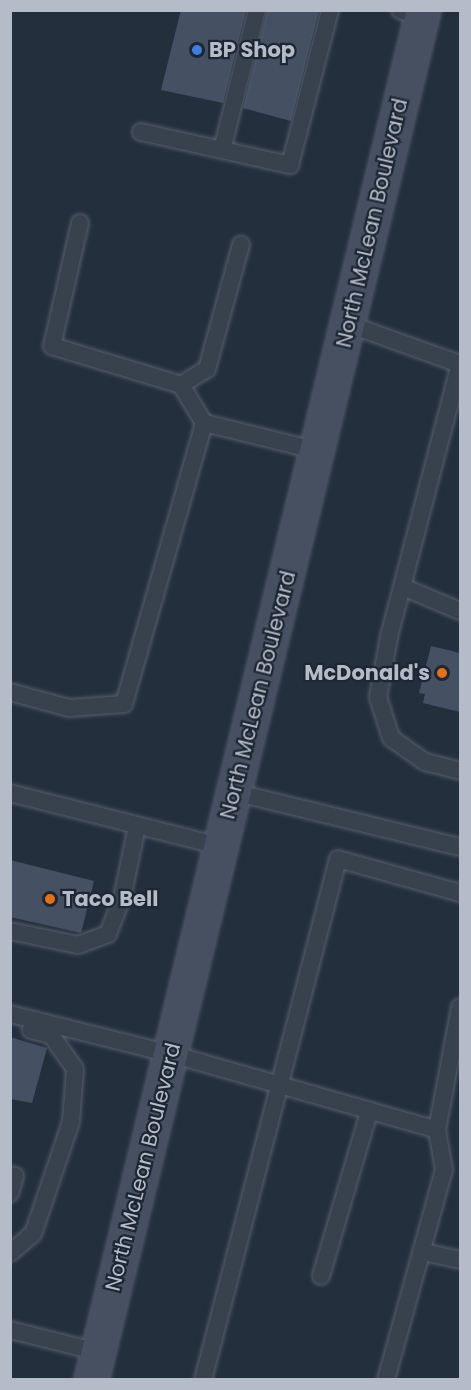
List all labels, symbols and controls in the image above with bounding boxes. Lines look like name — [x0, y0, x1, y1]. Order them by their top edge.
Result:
place label: BP Shop — [209, 37, 295, 63]
marker: BP Shop — [190, 43, 204, 57]
street label: North McLean Boulevard — [331, 96, 413, 350]
street label: North McLean Boulevard — [215, 568, 301, 822]
place label: McDonald's — [304, 660, 430, 686]
marker: McDonald's — [435, 666, 449, 680]
place label: Taco Bell — [62, 886, 158, 912]
marker: Taco Bell — [43, 892, 57, 906]
street label: North McLean Boulevard — [100, 1040, 186, 1294]

